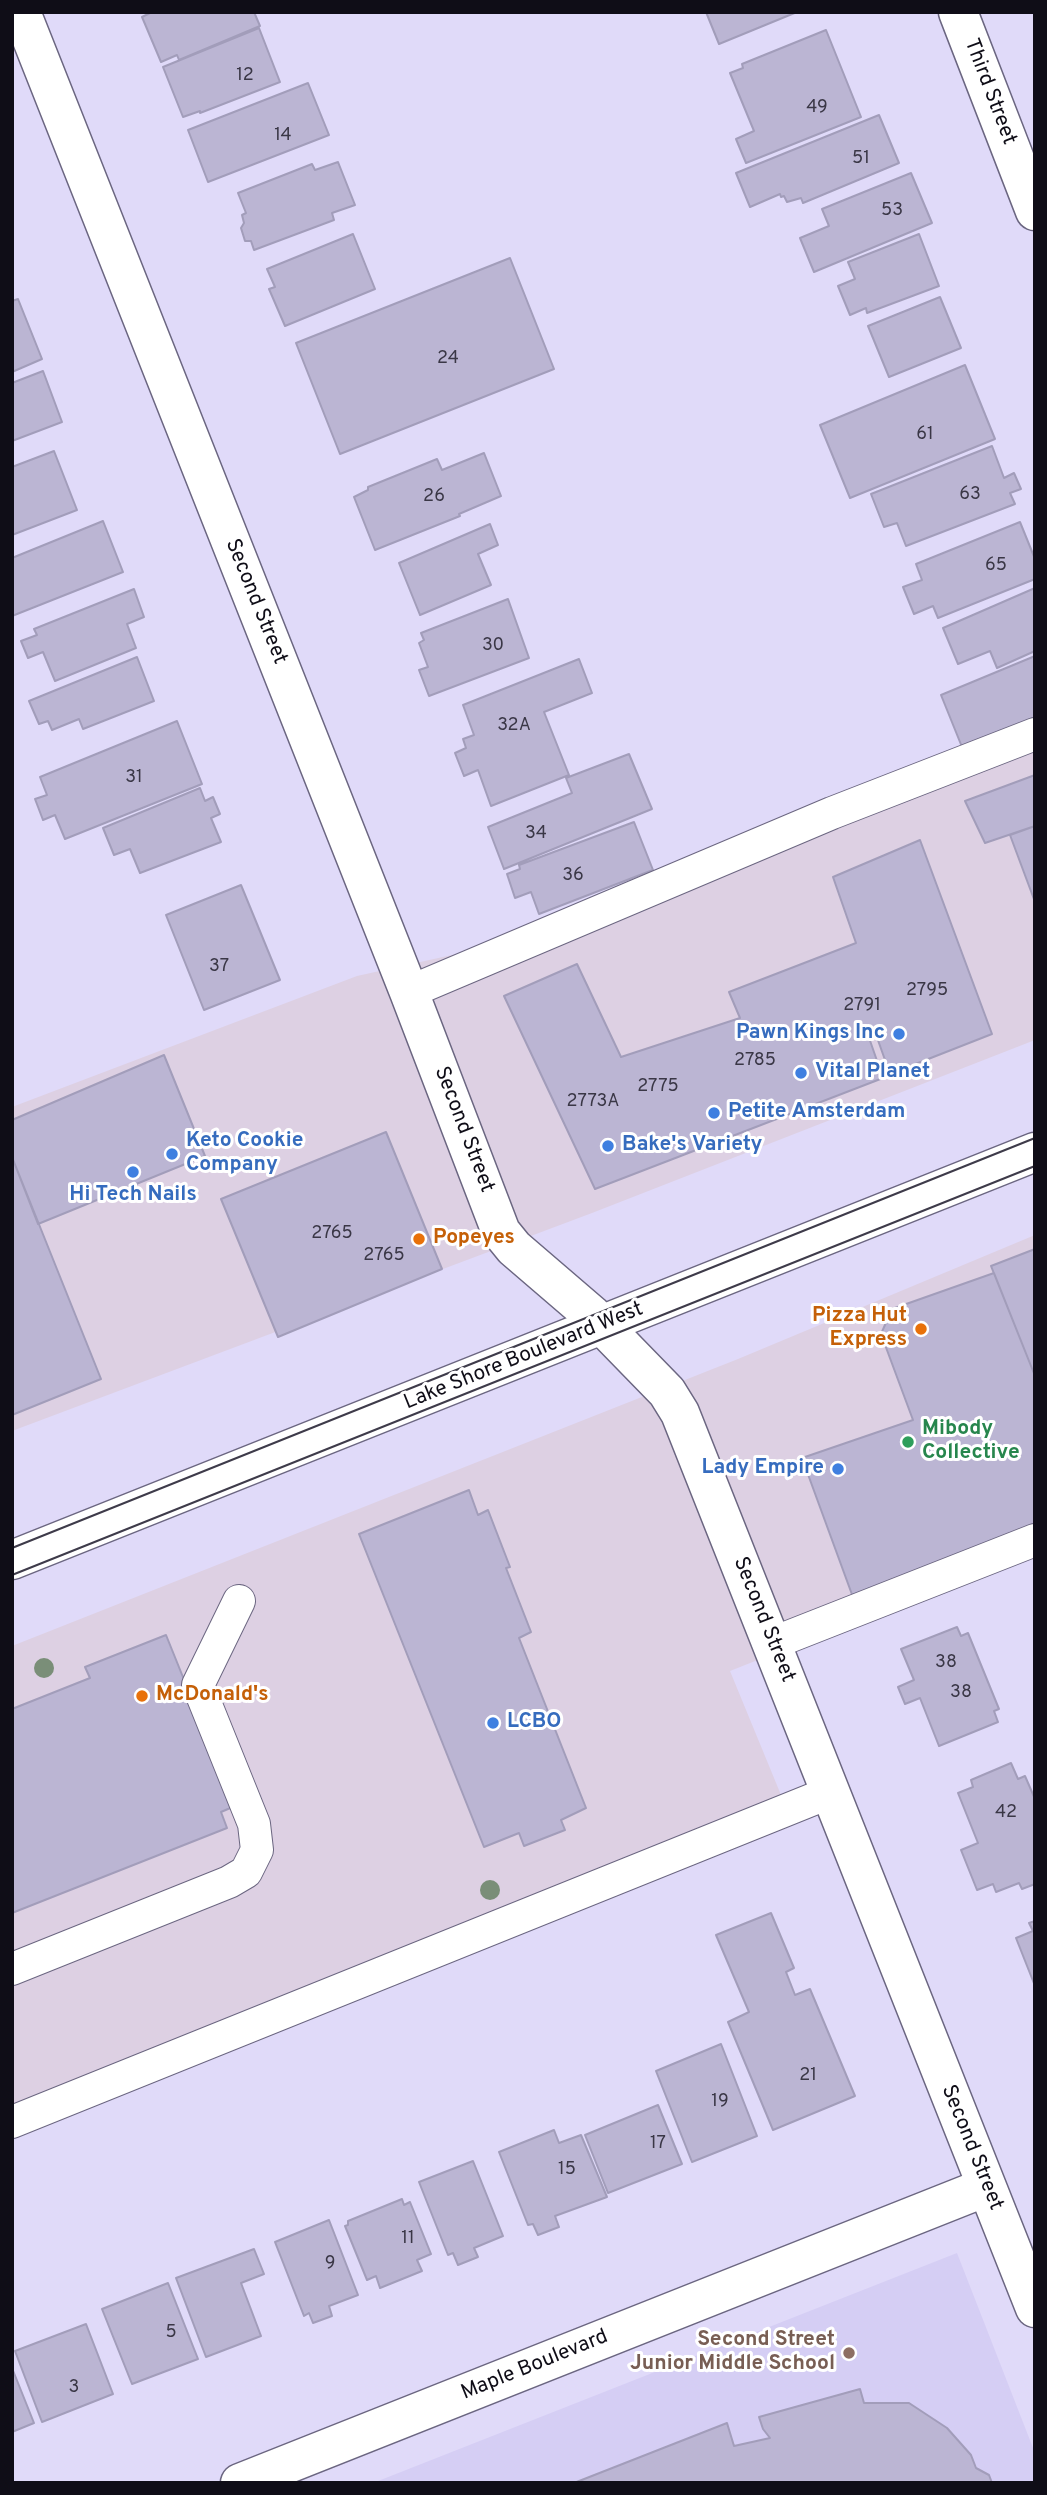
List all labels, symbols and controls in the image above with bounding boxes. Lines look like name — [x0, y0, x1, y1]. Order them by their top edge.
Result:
street label: Third Street — [957, 35, 1021, 149]
house number: 12 — [236, 65, 254, 87]
house number: 49 — [806, 97, 828, 119]
house number: 14 — [274, 125, 292, 147]
house number: 51 — [852, 148, 870, 170]
house number: 53 — [881, 200, 903, 222]
house number: 24 — [437, 348, 459, 370]
house number: 61 — [916, 424, 934, 446]
house number: 63 — [959, 484, 981, 506]
house number: 26 — [423, 486, 445, 508]
street label: Second Street — [218, 536, 292, 668]
house number: 65 — [985, 555, 1007, 577]
house number: 30 — [482, 635, 504, 657]
house number: 32A — [497, 715, 531, 737]
house number: 31 — [125, 767, 143, 789]
house number: 34 — [525, 823, 547, 845]
house number: 36 — [562, 865, 584, 887]
house number: 37 — [209, 956, 229, 978]
house number: 2795 — [906, 980, 948, 1002]
house number: 2791 — [843, 995, 881, 1017]
place label: Pawn Kings Inc — [736, 1021, 885, 1047]
marker: Pawn Kings Inc — [891, 1026, 907, 1042]
house number: 2785 — [734, 1050, 776, 1072]
place label: Vital Planet — [815, 1060, 930, 1086]
street label: Second Street — [427, 1063, 499, 1197]
marker: Vital Planet — [793, 1065, 809, 1081]
house number: 2775 — [637, 1076, 679, 1098]
house number: 2773A — [567, 1091, 619, 1113]
place label: Petite Amsterdam — [728, 1100, 906, 1126]
marker: Petite Amsterdam — [706, 1105, 722, 1121]
place label: Keto Cookie Company — [186, 1129, 303, 1179]
place label: Bake's Variety — [622, 1133, 763, 1159]
marker: Bake's Variety — [600, 1138, 616, 1154]
marker: Keto Cookie Company — [164, 1146, 180, 1162]
marker: Hi Tech Nails — [125, 1164, 141, 1180]
place label: Hi Tech Nails — [69, 1183, 197, 1209]
house number: 2765 — [311, 1223, 353, 1245]
place label: Popeyes — [433, 1226, 515, 1252]
marker: Popeyes — [411, 1231, 427, 1247]
house number: 2765 — [363, 1245, 405, 1267]
street label: Lake Shore Boulevard West — [401, 1297, 647, 1417]
place label: Pizza Hut Express — [812, 1304, 907, 1354]
marker: Pizza Hut Express — [913, 1321, 929, 1337]
place label: Mibody Collective — [922, 1417, 1020, 1467]
marker: Mibody Collective — [900, 1434, 916, 1450]
place label: Lady Empire — [702, 1456, 824, 1482]
marker: Lady Empire — [830, 1461, 846, 1477]
street label: Second Street — [726, 1554, 800, 1686]
house number: 38 — [935, 1652, 957, 1674]
house number: 38 — [950, 1682, 972, 1704]
place label: McDonald's — [156, 1683, 269, 1709]
marker: McDonald's — [134, 1688, 150, 1704]
place label: LCBO — [507, 1710, 561, 1736]
marker: LCBO — [485, 1715, 501, 1731]
house number: 42 — [995, 1802, 1017, 1824]
house number: 21 — [799, 2065, 817, 2087]
street label: Second Street — [934, 2082, 1008, 2214]
house number: 19 — [711, 2091, 729, 2113]
house number: 17 — [650, 2133, 666, 2155]
house number: 15 — [558, 2159, 576, 2181]
house number: 11 — [401, 2228, 415, 2250]
house number: 9 — [325, 2253, 335, 2275]
house number: 5 — [165, 2322, 177, 2344]
street label: Maple Boulevard — [458, 2325, 612, 2407]
place label: Second Street Junior Middle School — [630, 2328, 835, 2378]
marker: Second Street Junior Middle School — [841, 2345, 857, 2361]
house number: 3 — [69, 2377, 79, 2399]

